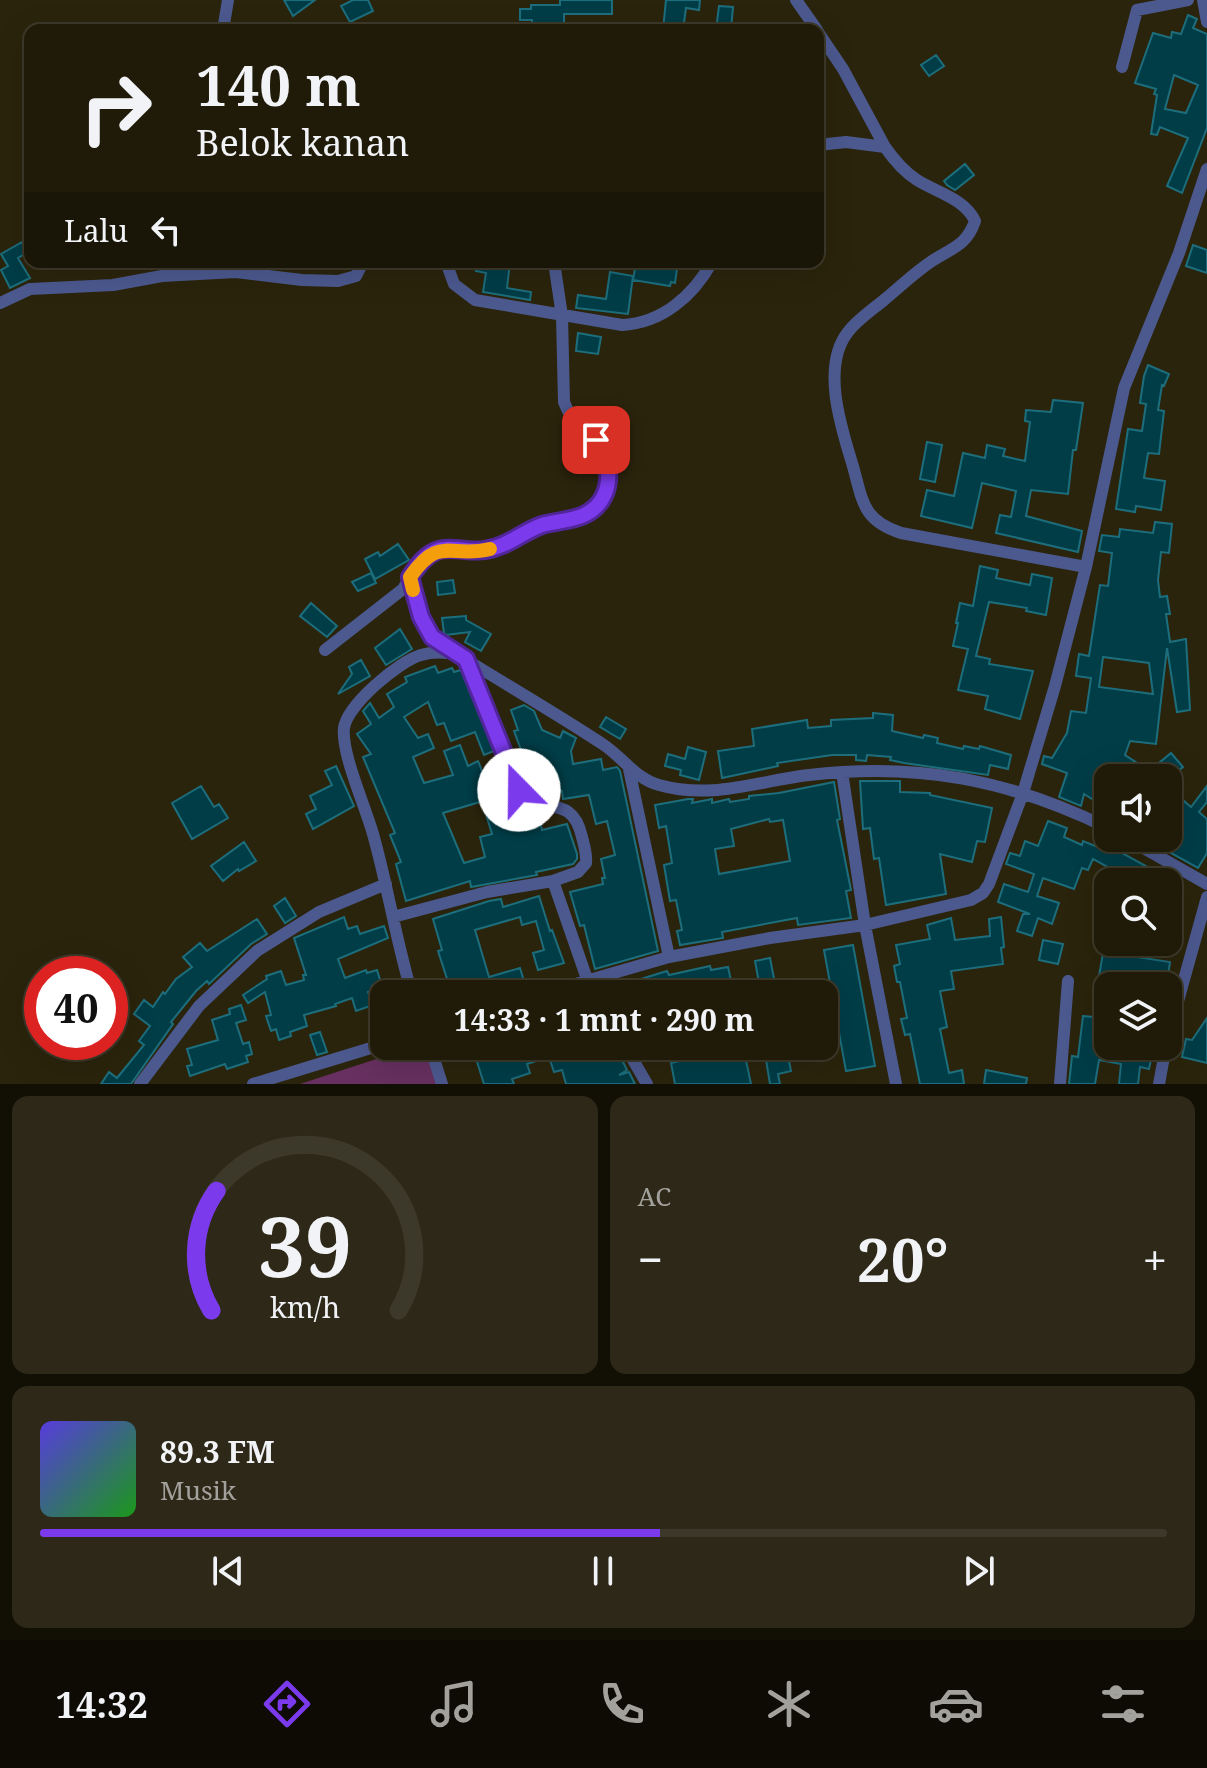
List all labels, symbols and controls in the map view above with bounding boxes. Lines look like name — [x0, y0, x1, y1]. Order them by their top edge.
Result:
text: 140 m — [196, 46, 361, 122]
icon: right — [64, 56, 168, 160]
text: Belok kanan — [196, 118, 409, 167]
icon: left — [144, 208, 188, 252]
text: Lalu — [64, 210, 128, 251]
pin — [562, 406, 630, 474]
icon: arrive — [574, 418, 618, 462]
position arrow — [477, 748, 561, 832]
map controls — [1094, 764, 1182, 1060]
button: sound — [1094, 764, 1182, 852]
button: search — [1094, 868, 1182, 956]
speed limit sign: 40 — [24, 956, 128, 1060]
button: layers — [1094, 972, 1182, 1060]
text: 14:33 · 1 mnt · 290 m — [454, 999, 754, 1040]
text: AC — [638, 1178, 671, 1214]
text: 39 — [258, 1188, 352, 1301]
text: 20° — [857, 1218, 949, 1300]
text: − — [638, 1229, 663, 1289]
text: + — [1142, 1229, 1167, 1289]
text: km/h — [270, 1287, 340, 1326]
text: 89.3 FM — [160, 1431, 275, 1472]
text: Musik — [160, 1472, 236, 1508]
icon: previous — [206, 1549, 250, 1593]
icon: pause — [581, 1549, 625, 1593]
icon: next — [957, 1549, 1001, 1593]
icon: directions — [259, 1676, 315, 1732]
icon: music — [426, 1676, 482, 1732]
icon: phone — [594, 1676, 650, 1732]
icon: climate — [761, 1676, 817, 1732]
icon: car — [928, 1676, 984, 1732]
icon: filters — [1095, 1676, 1151, 1732]
text: 14:32 — [56, 1680, 148, 1729]

